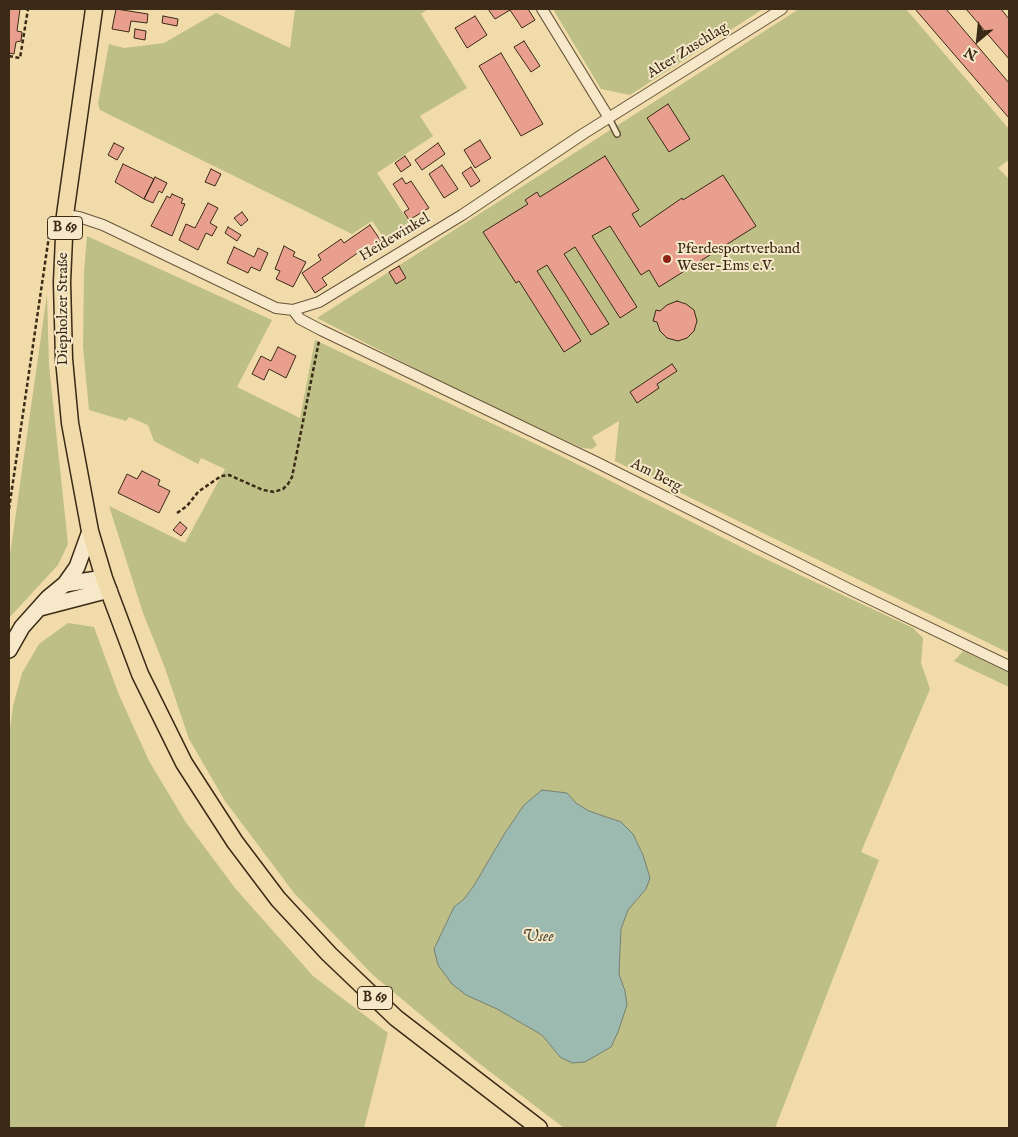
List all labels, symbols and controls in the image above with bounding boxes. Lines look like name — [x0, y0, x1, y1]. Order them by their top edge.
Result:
north arrow — [953, 15, 1003, 65]
street label: Alter Zuschlag — [644, 19, 732, 83]
text: N — [961, 42, 981, 64]
street label: Heidewinkel — [356, 210, 434, 266]
road number: B 69 — [48, 217, 82, 240]
place label: Pferdesportverband Weser-Ems e.V. — [677, 241, 800, 276]
street label: Diepholzer Straße — [55, 252, 73, 366]
marker: Pferdesportverband Weser-Ems e.V. — [661, 253, 673, 265]
street label: Am Berg — [627, 455, 685, 497]
water label: Usee — [522, 928, 554, 948]
road number: B 69 — [358, 986, 392, 1010]

